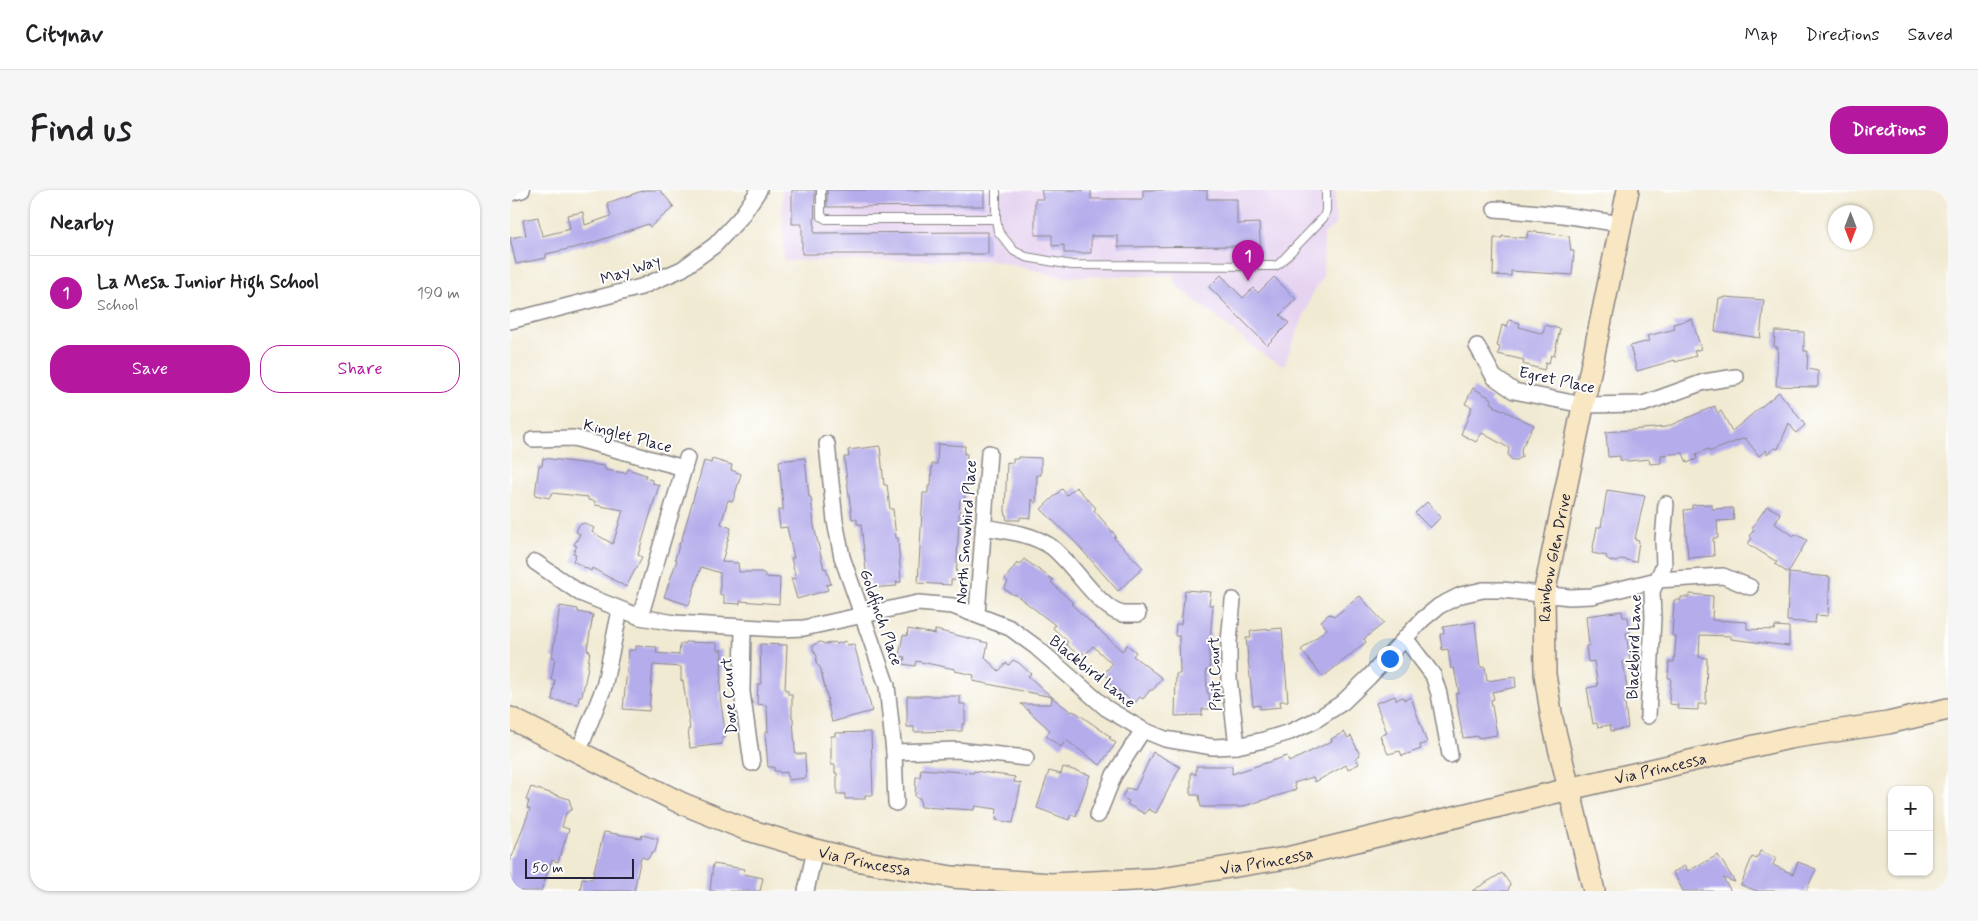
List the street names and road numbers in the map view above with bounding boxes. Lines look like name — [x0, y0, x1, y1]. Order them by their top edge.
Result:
street label: May Way — [598, 250, 663, 290]
street label: Egret Place — [1517, 362, 1597, 399]
street label: Kinglet Place — [581, 415, 674, 459]
street label: North Snowbird Place — [951, 459, 982, 605]
street label: Rainbow Glen Drive — [1535, 491, 1577, 622]
street label: Goldfinch Place — [854, 566, 907, 669]
street label: Blackbird Lane — [1622, 594, 1647, 700]
street label: Blackbird Lane — [1045, 631, 1140, 713]
street label: Pipit Court — [1204, 636, 1227, 712]
street label: Dove Court — [716, 656, 743, 735]
street label: Via Princessa — [1613, 748, 1709, 790]
street label: Via Princessa — [816, 842, 912, 882]
street label: Via Princessa — [1219, 843, 1315, 880]

